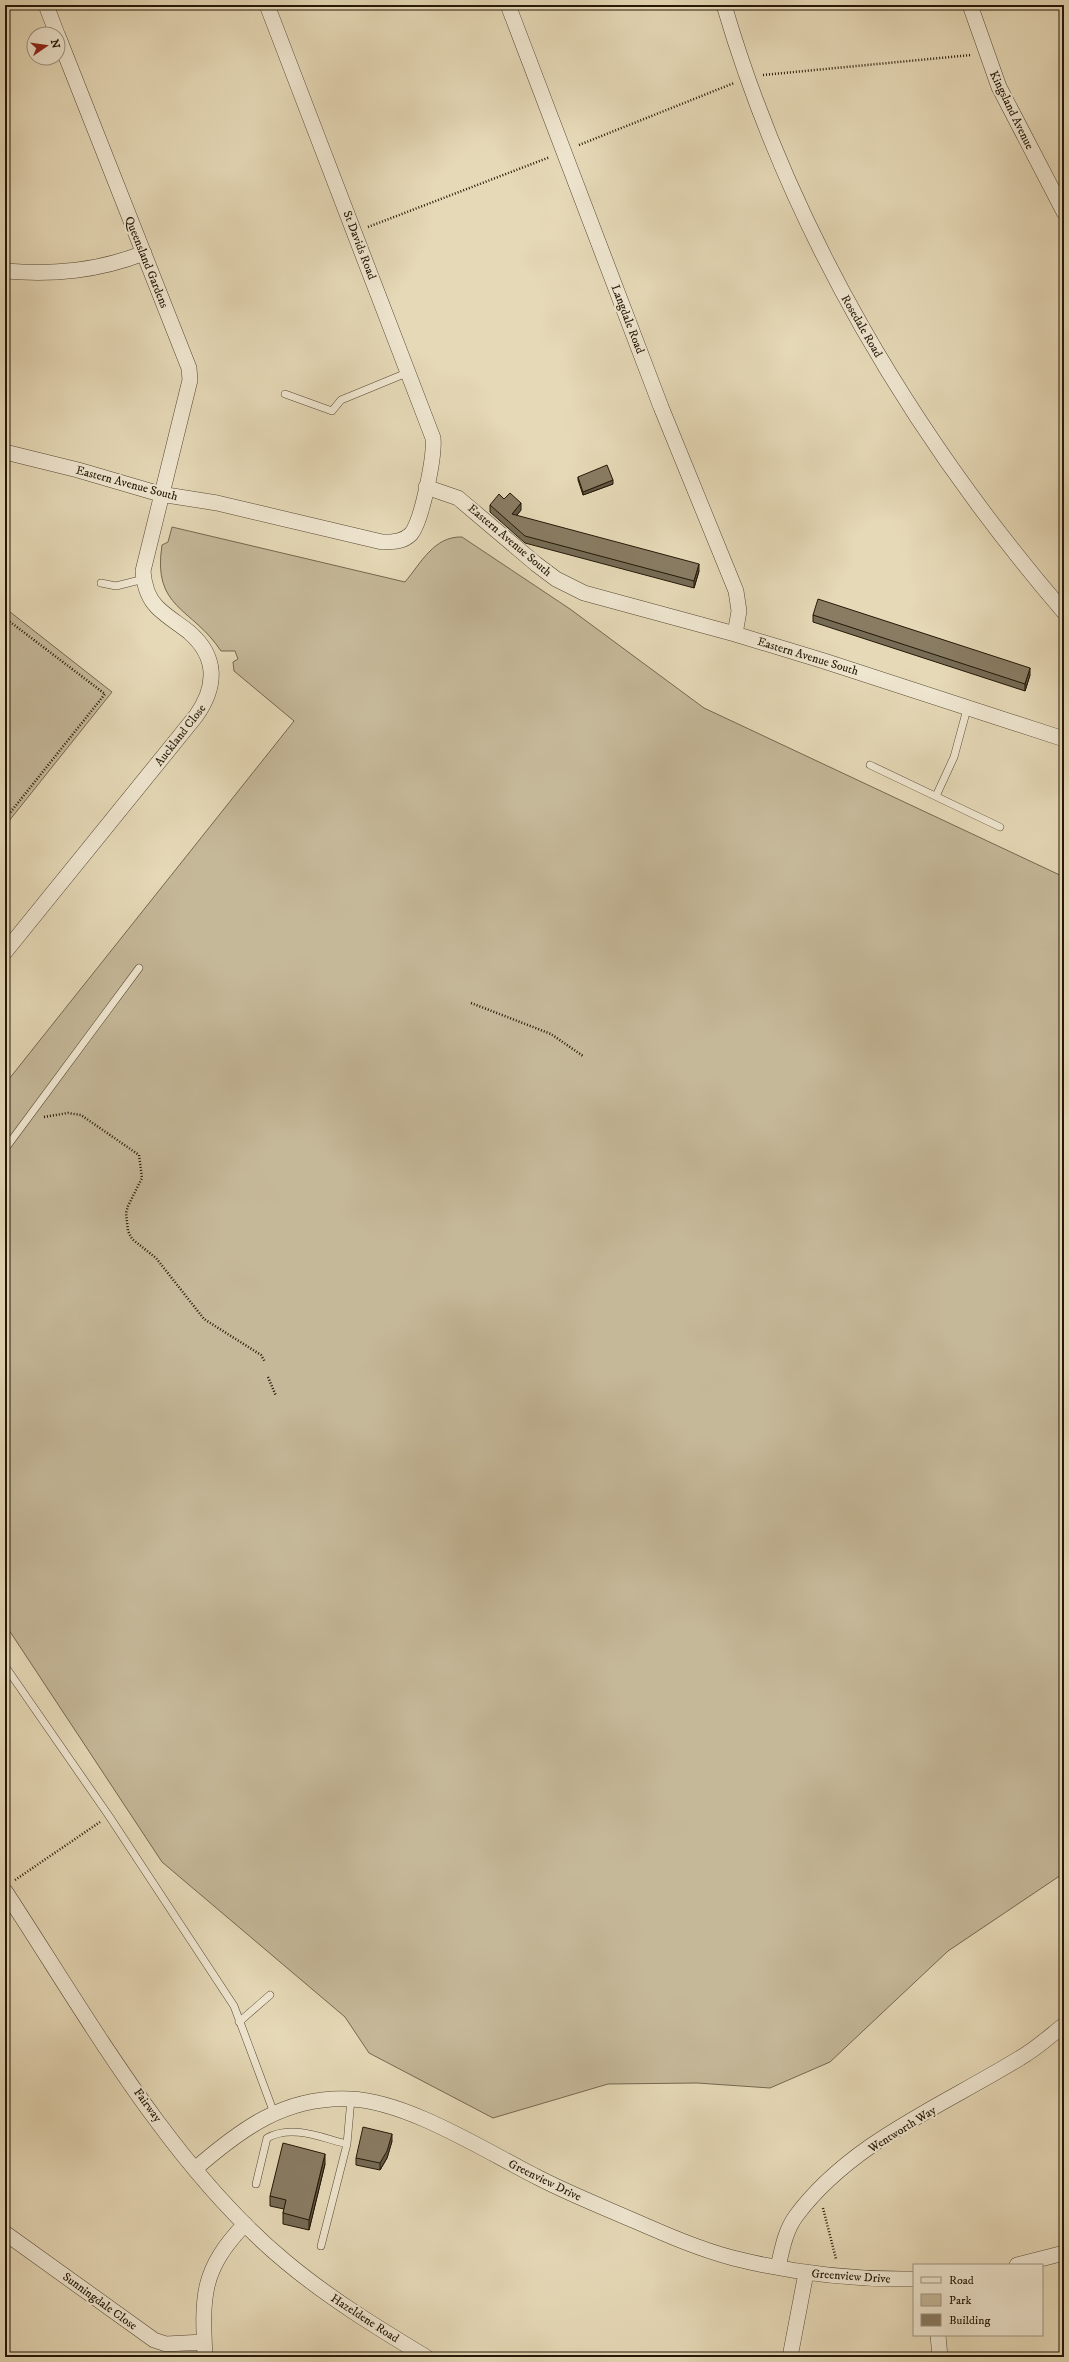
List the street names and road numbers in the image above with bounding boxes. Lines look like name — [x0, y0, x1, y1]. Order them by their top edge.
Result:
street label: Kingsland Avenue — [986, 68, 1037, 152]
street label: St Davids Road — [340, 209, 380, 282]
street label: Queensland Gardens — [121, 214, 172, 310]
street label: Langdale Road — [607, 282, 648, 356]
street label: Rosedale Road — [838, 292, 886, 360]
street label: Eastern Avenue South — [74, 463, 180, 504]
street label: Eastern Avenue South — [465, 501, 555, 580]
street label: Eastern Avenue South — [755, 634, 861, 679]
street label: Auckland Close — [152, 701, 209, 769]
street label: Fairway — [130, 2085, 165, 2125]
street label: Wentworth Way — [865, 2102, 939, 2157]
street label: Greenview Drive — [506, 2156, 584, 2205]
street label: Greenview Drive — [811, 2266, 891, 2287]
street label: Sunningdale Close — [60, 2269, 140, 2333]
street label: Hazeldene Road — [328, 2291, 402, 2346]

